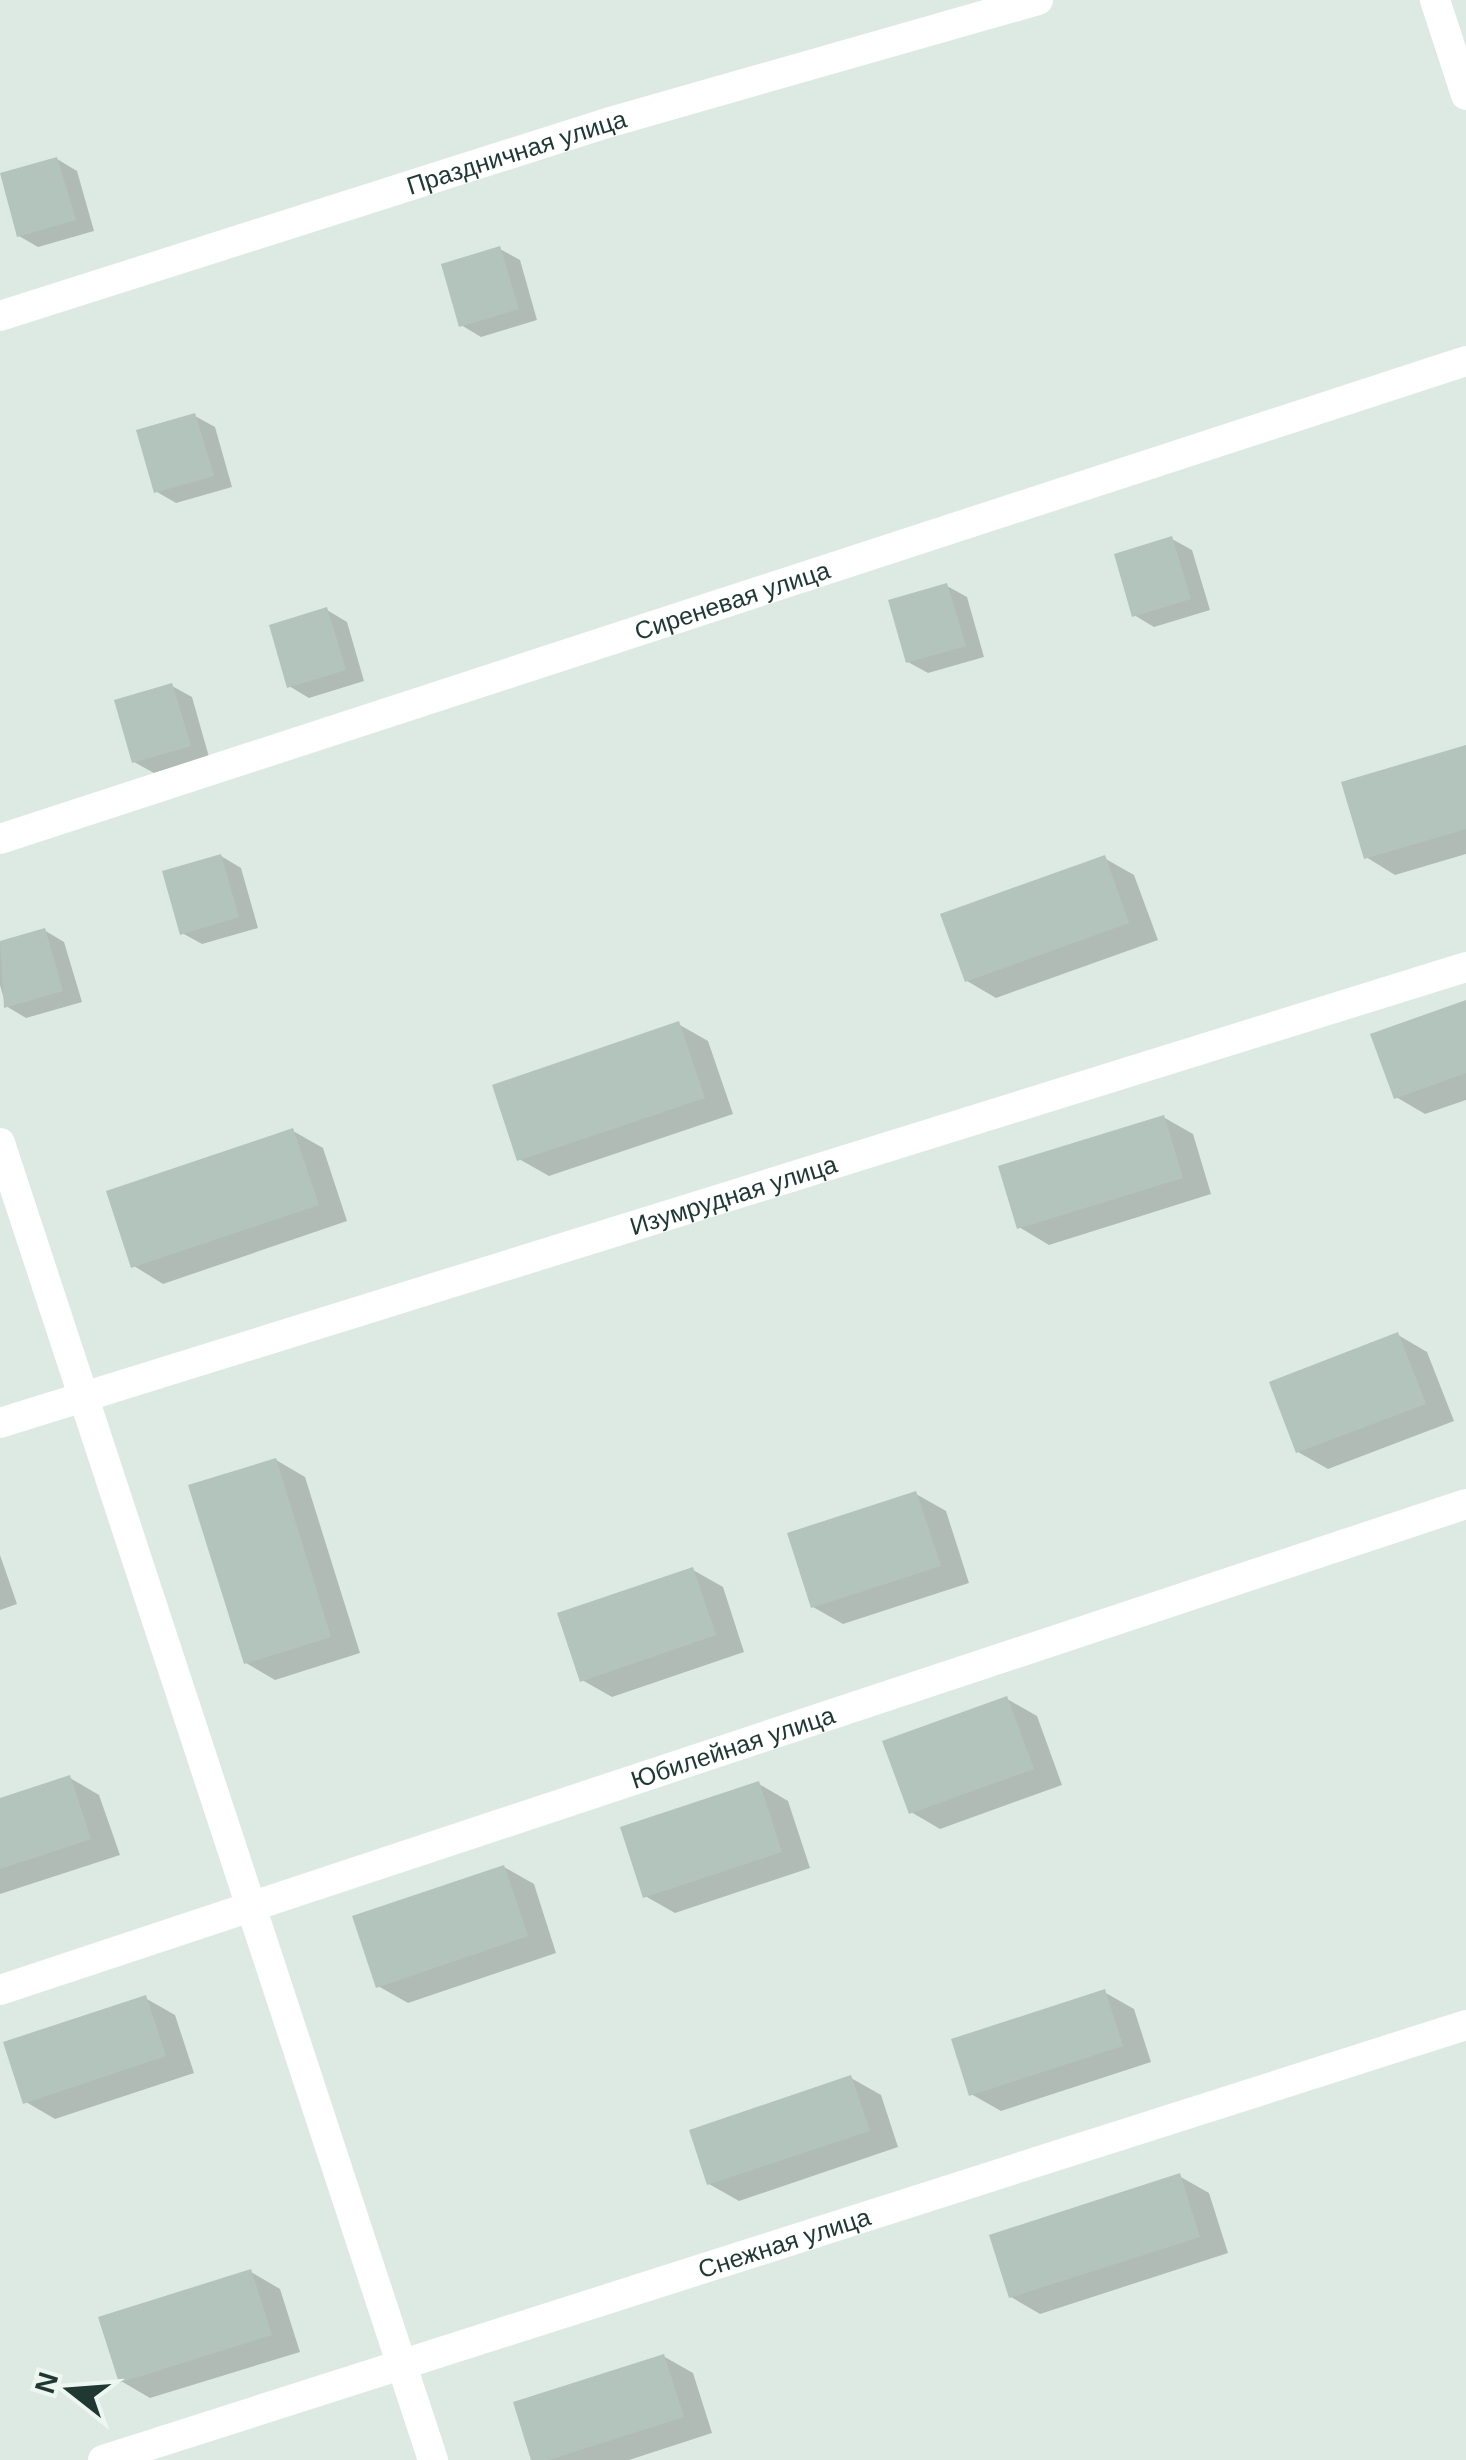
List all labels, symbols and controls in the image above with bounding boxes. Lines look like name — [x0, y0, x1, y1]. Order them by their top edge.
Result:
street label: Праздничная улица — [403, 104, 630, 200]
street label: Сиреневая улица — [631, 555, 833, 645]
street label: Изумрудная улица — [626, 1150, 840, 1240]
street label: Юбилейная улица — [627, 1700, 838, 1794]
street label: Снежная улица — [695, 2202, 874, 2283]
north arrow — [20, 2340, 120, 2440]
text: N — [29, 2369, 64, 2397]

